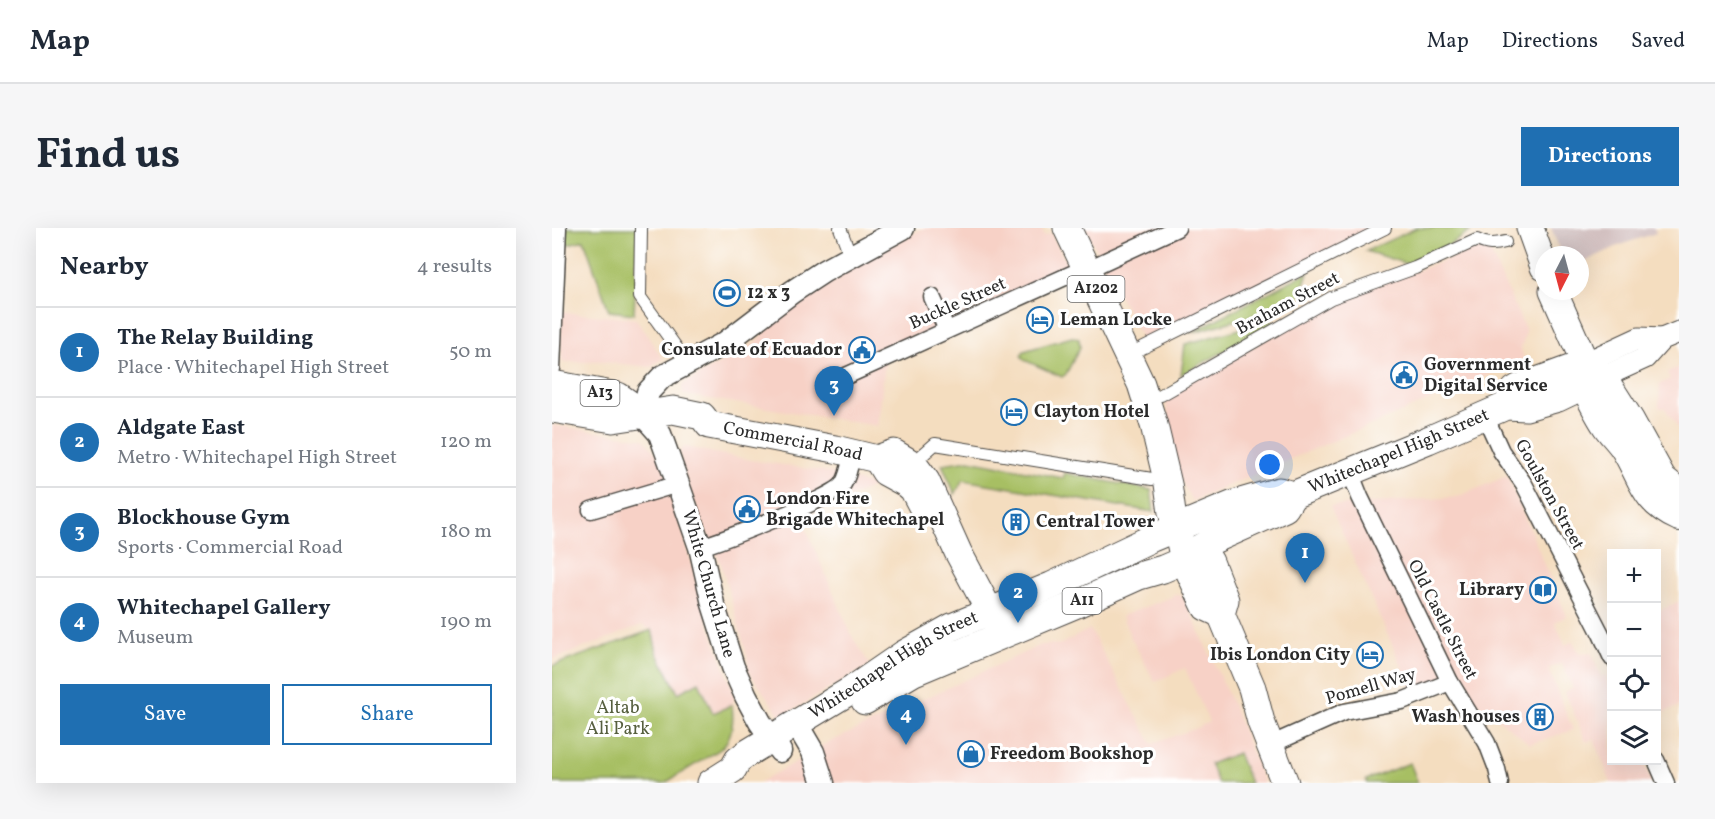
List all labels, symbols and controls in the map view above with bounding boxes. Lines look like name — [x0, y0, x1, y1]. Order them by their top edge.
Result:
text: Map — [30, 22, 90, 61]
text: Map — [1427, 27, 1469, 56]
text: Directions — [1502, 27, 1598, 56]
text: Saved — [1631, 27, 1685, 56]
text: Find us — [36, 127, 180, 186]
button: Directions — [1521, 127, 1679, 186]
north arrow — [1535, 246, 1589, 300]
text: Nearby — [60, 249, 149, 285]
text: 4 results — [417, 253, 492, 281]
street label: Braham Street — [1232, 266, 1344, 342]
street label: Buckle Street — [906, 272, 1010, 336]
road number: A1202 — [1068, 276, 1124, 302]
sports icon: 12 x 3 — [712, 278, 742, 308]
place label: 12 x 3 — [747, 281, 790, 306]
hotel icon: Leman Locke — [1025, 305, 1055, 335]
place label: Leman Locke — [1060, 308, 1172, 333]
text: The Relay Building — [117, 323, 313, 354]
public building icon: Consulate of Ecuador — [847, 335, 877, 365]
text: 1 — [75, 338, 84, 366]
text: 50 m — [449, 338, 492, 366]
place label: Consulate of Ecuador — [661, 338, 842, 363]
place label: Government Digital Service — [1424, 353, 1548, 399]
text: Place · Whitechapel High Street — [117, 354, 389, 382]
public building icon: Government Digital Service — [1389, 360, 1419, 390]
pin: 3 — [814, 366, 854, 416]
road number: A13 — [580, 380, 620, 406]
hotel icon: Clayton Hotel — [999, 397, 1029, 427]
place label: Clayton Hotel — [1034, 400, 1150, 425]
street label: Whitechapel High Street — [1305, 402, 1493, 500]
text: Aldgate East — [117, 413, 245, 444]
street label: Commercial Road — [721, 415, 865, 468]
text: 2 — [74, 428, 85, 456]
text: 120 m — [440, 428, 492, 456]
street label: Goulston Street — [1508, 435, 1590, 555]
text: Metro · Whitechapel High Street — [117, 444, 397, 472]
your location — [1255, 450, 1284, 479]
place label: London Fire Brigade Whitechapel — [766, 487, 944, 533]
public building icon: London Fire Brigade Whitechapel — [732, 494, 762, 524]
text: Blockhouse Gym — [117, 503, 290, 534]
street label: White Church Lane — [675, 507, 741, 661]
building icon: Central Tower — [1001, 507, 1031, 537]
place label: Central Tower — [1036, 510, 1155, 535]
text: 3 — [74, 518, 85, 546]
text: 180 m — [440, 518, 492, 546]
text: Sports · Commercial Road — [117, 534, 343, 562]
pin: 1 — [1286, 534, 1324, 583]
map controls — [1607, 549, 1661, 765]
button: + — [1607, 549, 1661, 603]
street label: Old Castle Street — [1401, 556, 1483, 684]
pin: 2 — [998, 574, 1038, 623]
library icon: Library — [1528, 575, 1558, 605]
place label: Library — [1459, 578, 1524, 603]
road number: A11 — [1062, 588, 1102, 614]
text: Whitechapel Gallery — [117, 593, 331, 624]
button: − — [1607, 603, 1661, 657]
street label: Whitechapel High Street — [804, 605, 982, 725]
text: 4 — [73, 608, 86, 636]
text: 190 m — [440, 608, 492, 636]
text: Museum — [117, 624, 194, 652]
hotel icon: Ibis London City — [1355, 640, 1385, 670]
place label: Ibis London City — [1210, 643, 1350, 668]
button: locate — [1607, 657, 1661, 711]
street label: Pomell Way — [1323, 662, 1419, 712]
button: Save — [60, 684, 270, 745]
button: Share — [282, 684, 492, 745]
park label: Altab Ali Park — [586, 696, 650, 742]
pin: 4 — [886, 696, 926, 745]
building icon: Wash houses — [1525, 702, 1555, 732]
place label: Wash houses — [1411, 705, 1520, 730]
button: layers — [1607, 711, 1661, 765]
shop icon: Freedom Bookshop — [956, 739, 986, 769]
place label: Freedom Bookshop — [990, 742, 1154, 767]

